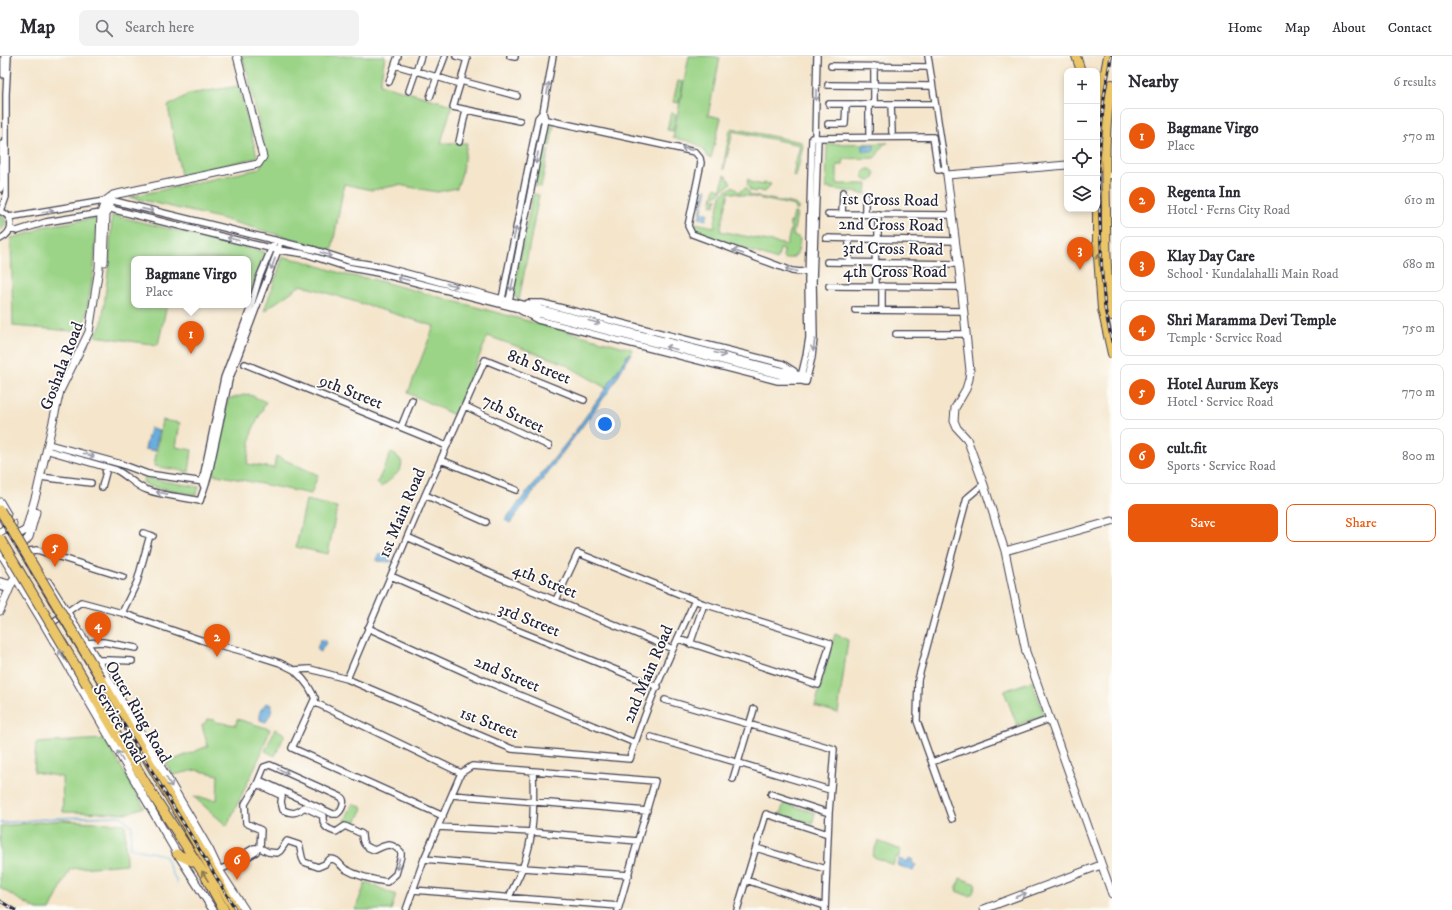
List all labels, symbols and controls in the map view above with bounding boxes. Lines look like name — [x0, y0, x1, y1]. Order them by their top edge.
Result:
search box — [79, 10, 359, 46]
text: Map — [20, 16, 55, 39]
icon: search — [93, 17, 115, 39]
text: Search here — [125, 18, 194, 37]
text: Home — [1228, 19, 1262, 37]
text: Map — [1284, 19, 1310, 37]
text: About — [1332, 19, 1366, 37]
text: Contact — [1388, 19, 1432, 37]
map controls — [1064, 68, 1100, 212]
button: + — [1064, 68, 1100, 104]
text: Nearby — [1128, 71, 1178, 93]
text: 6 results — [1393, 74, 1436, 90]
one-way arrow — [544, 82, 552, 95]
one-way arrow — [812, 88, 820, 101]
button: − — [1064, 104, 1100, 140]
text: Bagmane Virgo — [1167, 119, 1258, 138]
text: 1 — [1140, 128, 1144, 144]
text: 570 m — [1402, 128, 1435, 144]
text: Place — [1167, 138, 1195, 154]
button: locate — [1064, 140, 1100, 176]
one-way arrow — [681, 145, 694, 153]
one-way arrow — [533, 151, 541, 164]
button: layers — [1064, 176, 1100, 212]
text: Regenta Inn — [1167, 183, 1241, 202]
street label: 1st Cross Road — [841, 188, 939, 212]
text: 2 — [1139, 192, 1145, 208]
text: 610 m — [1404, 192, 1435, 208]
text: Hotel · Ferns City Road — [1167, 202, 1290, 218]
one-way arrow — [142, 206, 155, 214]
one-way arrow — [41, 207, 54, 215]
street label: 2nd Cross Road — [838, 213, 944, 237]
one-way arrow — [512, 227, 520, 240]
one-way arrow — [227, 235, 240, 242]
street label: 3rd Cross Road — [842, 237, 944, 261]
pin: 3 — [1067, 237, 1093, 270]
one-way arrow — [732, 247, 744, 255]
text: Klay Day Care — [1167, 247, 1255, 266]
one-way arrow — [320, 250, 332, 258]
one-way arrow — [1095, 254, 1102, 267]
popup — [131, 256, 251, 308]
text: 3 — [1140, 256, 1144, 272]
text: 680 m — [1402, 256, 1435, 272]
one-way arrow — [269, 257, 276, 270]
street label: 4th Cross Road — [843, 261, 947, 283]
text: Bagmane Virgo — [145, 265, 237, 284]
one-way arrow — [785, 266, 798, 273]
text: School · Kundalahalli Main Road — [1167, 266, 1338, 282]
one-way arrow — [397, 275, 410, 282]
one-way arrow — [508, 278, 516, 291]
one-way arrow — [446, 282, 459, 290]
text: Place — [145, 284, 173, 300]
text: Shri Maramma Devi Temple — [1167, 311, 1336, 330]
street label: Goshala Road — [35, 318, 89, 413]
one-way arrow — [587, 319, 600, 326]
text: 4 — [1138, 320, 1146, 336]
text: 750 m — [1402, 320, 1435, 336]
pin: 1 — [178, 321, 204, 354]
text: Temple · Service Road — [1167, 330, 1282, 346]
one-way arrow — [810, 338, 817, 351]
street label: 8th Street — [504, 344, 575, 390]
one-way arrow — [665, 344, 678, 351]
one-way arrow — [713, 351, 726, 358]
street label: 9th Street — [315, 369, 387, 415]
text: Hotel Aurum Keys — [1167, 375, 1278, 394]
text: 5 — [1139, 384, 1145, 400]
text: 770 m — [1402, 384, 1435, 400]
street label: 7th Street — [478, 389, 549, 439]
text: Hotel · Service Road — [1167, 394, 1273, 410]
your location — [595, 414, 615, 434]
text: cult.fit — [1167, 439, 1207, 458]
text: 6 — [1139, 448, 1145, 464]
text: 800 m — [1402, 448, 1435, 464]
one-way arrow — [83, 452, 96, 459]
text: Sports · Service Road — [1167, 458, 1276, 474]
street label: 1st Main Road — [373, 464, 431, 561]
one-way arrow — [156, 489, 169, 497]
button: Save — [1128, 504, 1278, 542]
button: Share — [1286, 504, 1436, 542]
pin: 5 — [42, 534, 68, 567]
street label: 4th Street — [509, 558, 581, 604]
street label: 3rd Street — [495, 598, 564, 643]
pin: 4 — [85, 612, 111, 645]
street label: 2nd Main Road — [618, 621, 679, 726]
pin: 2 — [204, 624, 230, 657]
one-way arrow — [57, 649, 65, 661]
street label: 2nd Street — [471, 650, 544, 698]
street label: Outer Ring Road — [100, 657, 176, 767]
street label: Service Road — [88, 681, 151, 768]
street label: 1st Street — [456, 702, 522, 744]
one-way arrow — [115, 750, 123, 762]
one-way arrow — [276, 767, 288, 775]
one-way arrow — [165, 776, 173, 788]
pin: 6 — [224, 847, 250, 880]
one-way arrow — [394, 858, 402, 871]
one-way arrow — [200, 870, 208, 882]
one-way arrow — [1015, 890, 1027, 898]

